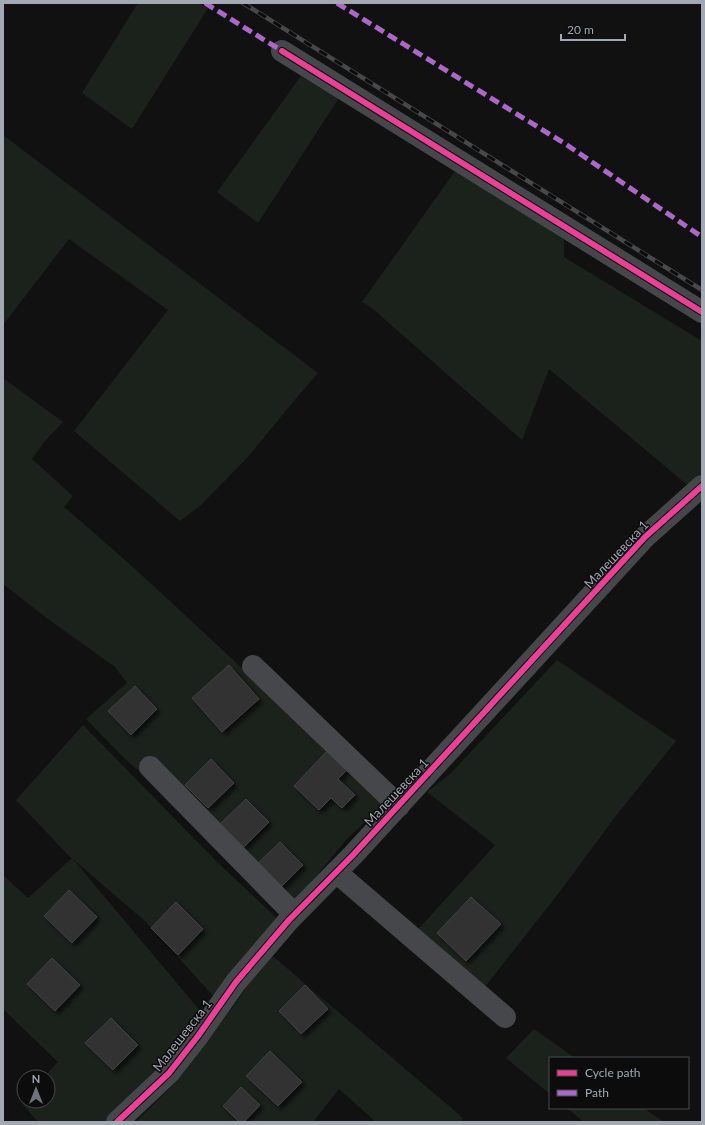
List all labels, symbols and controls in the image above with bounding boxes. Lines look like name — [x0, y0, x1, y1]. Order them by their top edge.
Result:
scale bar — [561, 16, 625, 42]
text: 20 m — [567, 22, 594, 37]
street label: Малешевска 1 — [580, 517, 652, 591]
street label: Малешевска 1 — [360, 755, 432, 829]
street label: Малешевска 1 — [149, 996, 215, 1074]
legend — [549, 1057, 689, 1109]
text: Cycle path — [585, 1065, 640, 1080]
north arrow — [16, 1069, 56, 1109]
text: N — [32, 1072, 40, 1085]
text: Path — [585, 1085, 609, 1100]

